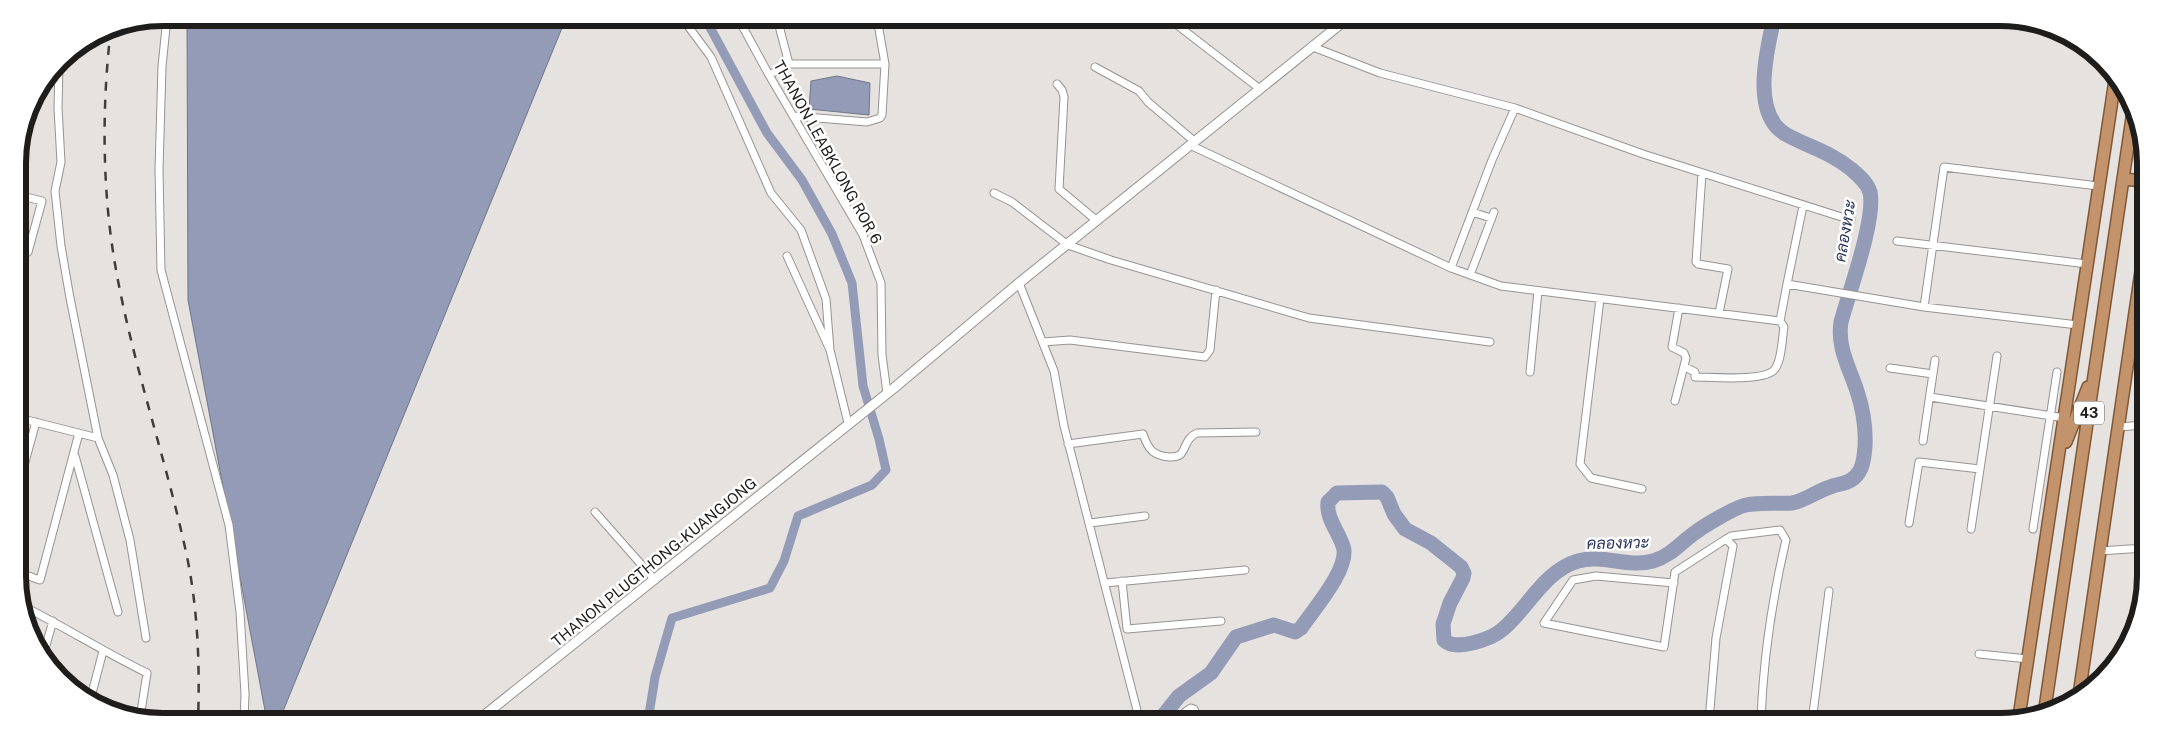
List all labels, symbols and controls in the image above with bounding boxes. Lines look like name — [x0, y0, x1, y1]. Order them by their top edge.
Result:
street label: THANON LEABKLONG ROR 6 — [770, 57, 886, 247]
water label: คลองหวะ — [1830, 198, 1860, 263]
road number: 43 — [2074, 402, 2104, 424]
street label: THANON PLUGTHONG-KUANGJONG — [548, 474, 760, 650]
water label: คลองหวะ — [1587, 533, 1650, 553]

